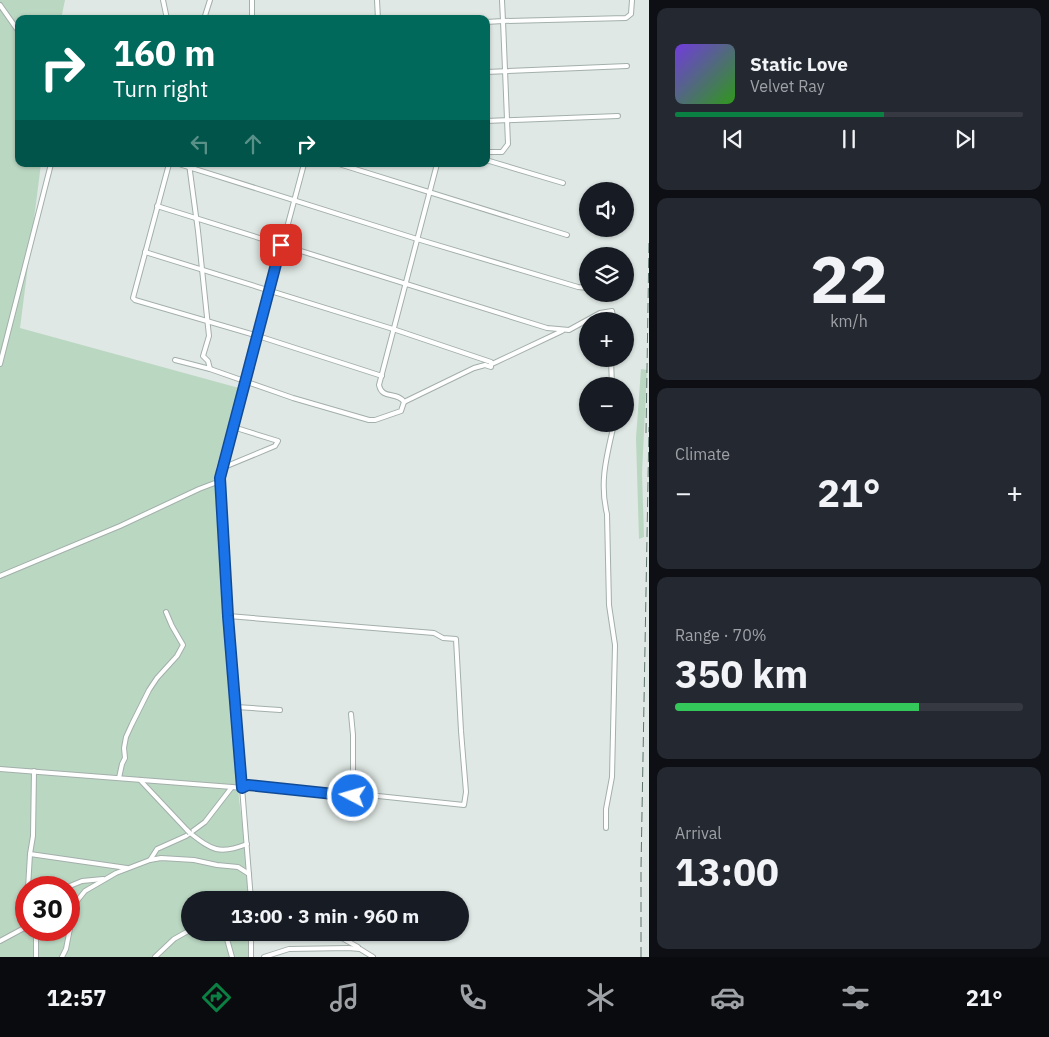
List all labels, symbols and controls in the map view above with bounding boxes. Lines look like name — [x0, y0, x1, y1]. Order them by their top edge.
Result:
text: 160 m — [113, 30, 216, 76]
icon: right — [30, 35, 95, 100]
text: Static Love — [750, 52, 848, 76]
text: Turn right — [113, 74, 208, 103]
text: Velvet Ray — [750, 76, 825, 96]
icon: previous — [719, 125, 747, 153]
icon: pause — [835, 125, 863, 153]
icon: next — [951, 125, 979, 153]
icon: left — [186, 130, 214, 158]
icon: ahead — [239, 130, 267, 158]
icon: right — [292, 130, 320, 158]
map controls — [579, 182, 634, 432]
button: sound — [579, 182, 634, 237]
pin — [260, 224, 302, 266]
icon: arrive — [267, 231, 295, 259]
text: 22 — [810, 236, 888, 321]
button: layers — [579, 247, 634, 302]
text: km/h — [830, 311, 868, 331]
button: + — [579, 312, 634, 367]
button: − — [579, 377, 634, 432]
text: Climate — [675, 444, 730, 464]
text: 21° — [817, 468, 881, 517]
text: − — [675, 474, 692, 511]
text: + — [1006, 474, 1023, 511]
text: Range · 70% — [675, 625, 767, 645]
text: 350 km — [675, 649, 808, 698]
position arrow — [326, 769, 378, 821]
text: Arrival — [675, 823, 722, 843]
text: 13:00 — [675, 847, 779, 896]
speed limit sign: 30 — [15, 876, 80, 941]
text: 13:00 · 3 min · 960 m — [231, 904, 419, 928]
icon: directions — [199, 980, 234, 1015]
icon: music — [327, 980, 362, 1015]
icon: phone — [455, 980, 490, 1015]
icon: climate — [583, 980, 618, 1015]
icon: car — [710, 980, 745, 1015]
icon: filters — [838, 980, 873, 1015]
text: 12:57 — [46, 983, 106, 1012]
text: 21° — [966, 983, 1003, 1012]

